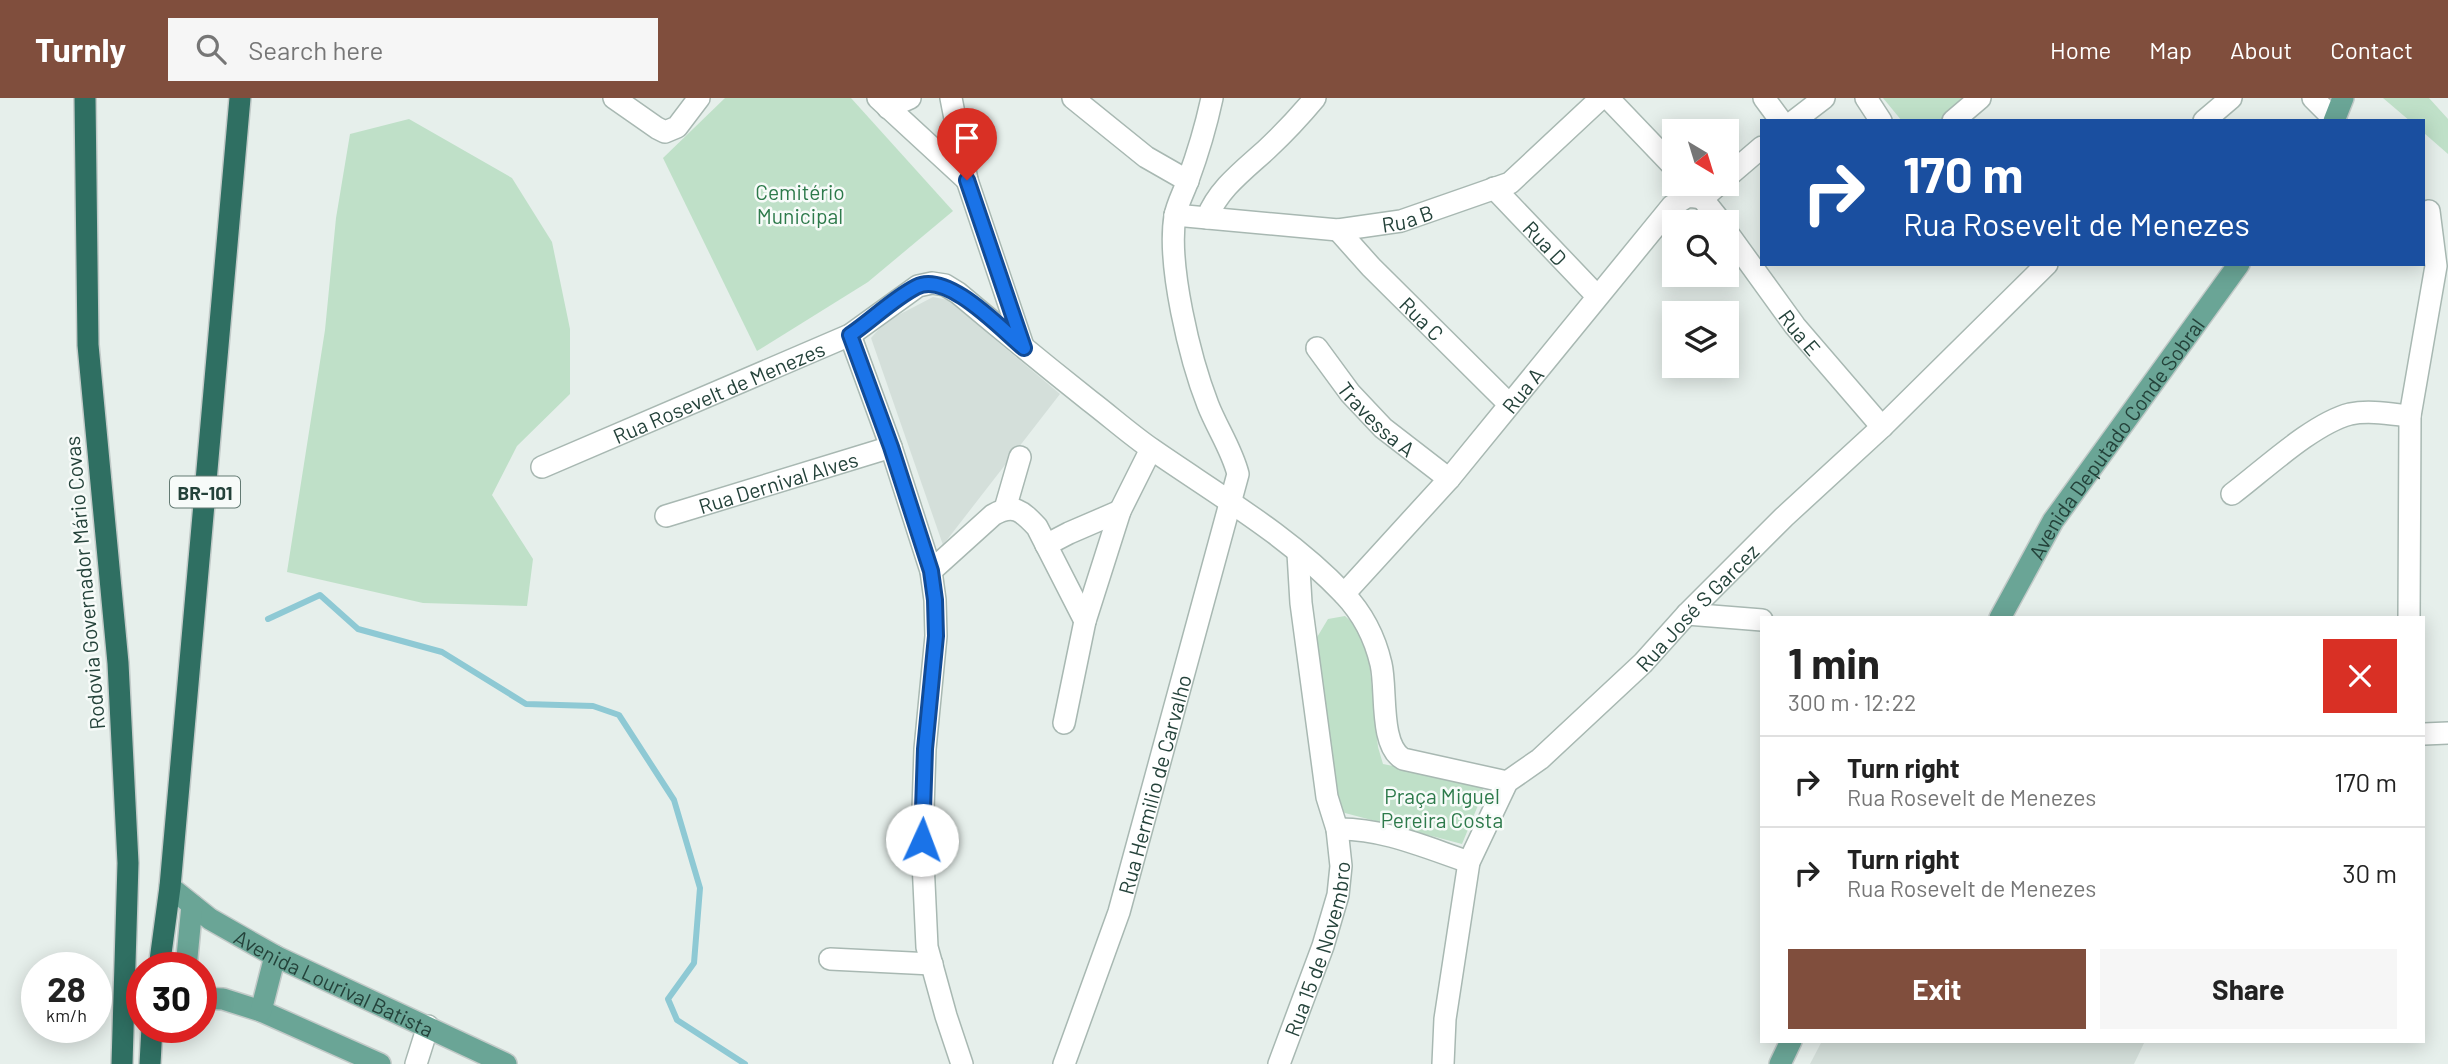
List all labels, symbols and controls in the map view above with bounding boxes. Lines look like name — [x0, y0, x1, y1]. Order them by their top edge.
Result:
search box — [168, 18, 658, 81]
text: Turnly — [35, 29, 126, 69]
icon: search — [192, 30, 230, 68]
text: Search here — [248, 34, 383, 65]
text: Home — [2050, 35, 2111, 64]
text: Map — [2149, 35, 2192, 64]
text: About — [2230, 35, 2292, 64]
text: Contact — [2330, 35, 2413, 64]
pin — [937, 108, 997, 180]
icon: arrive — [948, 119, 986, 157]
north arrow — [1662, 119, 1740, 196]
map controls — [1662, 119, 1739, 378]
text: 170 m — [1903, 144, 2023, 203]
icon: right — [1788, 147, 1879, 238]
park label: Cemitério Municipal — [755, 179, 845, 228]
street label: Rua B — [1380, 198, 1436, 236]
text: Rua Rosevelt de Menezes — [1903, 204, 2250, 242]
button: search — [1662, 210, 1739, 287]
street label: Rua D — [1519, 215, 1573, 270]
street label: Rua C — [1395, 291, 1450, 345]
button: layers — [1662, 301, 1739, 378]
street label: Rua E — [1774, 304, 1827, 360]
street label: Avenida Deputado Conde Sobral — [2022, 313, 2209, 563]
street label: Rua Rosevelt de Menezes — [609, 335, 828, 448]
street label: Rua A — [1496, 362, 1548, 418]
street label: Travessa A — [1333, 376, 1421, 461]
street label: Rodovia Governador Mário Covas — [59, 435, 109, 731]
street label: Rua Dernival Alves — [695, 445, 861, 518]
road number: BR-101 — [170, 476, 240, 508]
street label: Rua José S Garcez — [1630, 538, 1763, 676]
text: 1 min — [1788, 637, 1880, 687]
button: close — [2323, 639, 2397, 713]
street label: Rua Hermilio de Carvalho — [1112, 672, 1195, 897]
text: 300 m · 12:22 — [1788, 688, 1916, 716]
text: Turn right — [1847, 752, 1960, 783]
icon: right — [1788, 763, 1826, 801]
text: 170 m — [2334, 766, 2397, 797]
park label: Praça Miguel Pereira Costa — [1381, 783, 1503, 832]
text: Rua Rosevelt de Menezes — [1847, 783, 2096, 811]
position arrow — [885, 803, 959, 877]
text: Turn right — [1847, 843, 1960, 874]
icon: right — [1788, 854, 1826, 892]
text: 30 m — [2342, 857, 2397, 888]
street label: Rua 15 de Novembro — [1278, 860, 1354, 1039]
text: Rua Rosevelt de Menezes — [1847, 874, 2096, 902]
street label: Avenida Lourival Batista — [230, 923, 438, 1041]
button: Exit — [1788, 949, 2086, 1029]
button: Share — [2100, 949, 2397, 1029]
speed limit sign: 30 — [126, 952, 217, 1043]
text: 28 — [47, 967, 86, 1009]
text: km/h — [46, 1004, 87, 1026]

